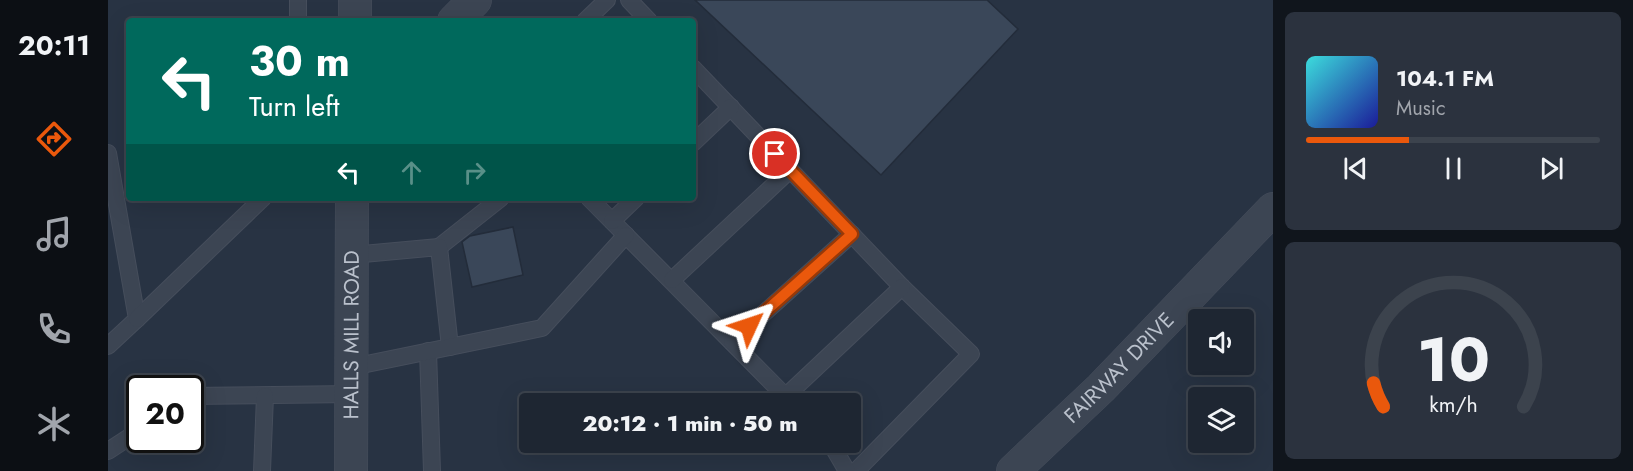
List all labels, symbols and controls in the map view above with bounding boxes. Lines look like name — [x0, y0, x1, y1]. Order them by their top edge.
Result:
text: 20:11 — [18, 26, 90, 65]
text: 30 m — [249, 31, 350, 92]
icon: left — [150, 42, 228, 120]
text: 104.1 FM — [1396, 62, 1494, 94]
text: Turn left — [249, 87, 339, 126]
text: Music — [1396, 94, 1446, 123]
icon: directions — [33, 118, 75, 160]
pin — [749, 128, 800, 179]
icon: arrive — [758, 137, 791, 170]
icon: previous — [1339, 152, 1372, 185]
icon: pause — [1437, 152, 1470, 185]
icon: next — [1535, 152, 1568, 185]
icon: left — [332, 156, 365, 189]
icon: ahead — [395, 156, 428, 189]
icon: right — [458, 156, 491, 189]
icon: music — [33, 213, 75, 255]
street label: HALLS MILL ROAD — [336, 250, 367, 420]
position arrow — [717, 294, 781, 358]
street label: FAIRWAY DRIVE — [1057, 306, 1181, 430]
icon: phone — [33, 308, 75, 350]
map controls — [1188, 309, 1254, 453]
button: sound — [1188, 309, 1254, 375]
text: 10 — [1416, 314, 1490, 404]
speed limit sign: 20 — [126, 375, 204, 453]
button: layers — [1188, 387, 1254, 453]
text: km/h — [1429, 390, 1477, 421]
icon: climate — [33, 403, 75, 445]
text: 20:12 · 1 min · 50 m — [583, 407, 797, 439]

